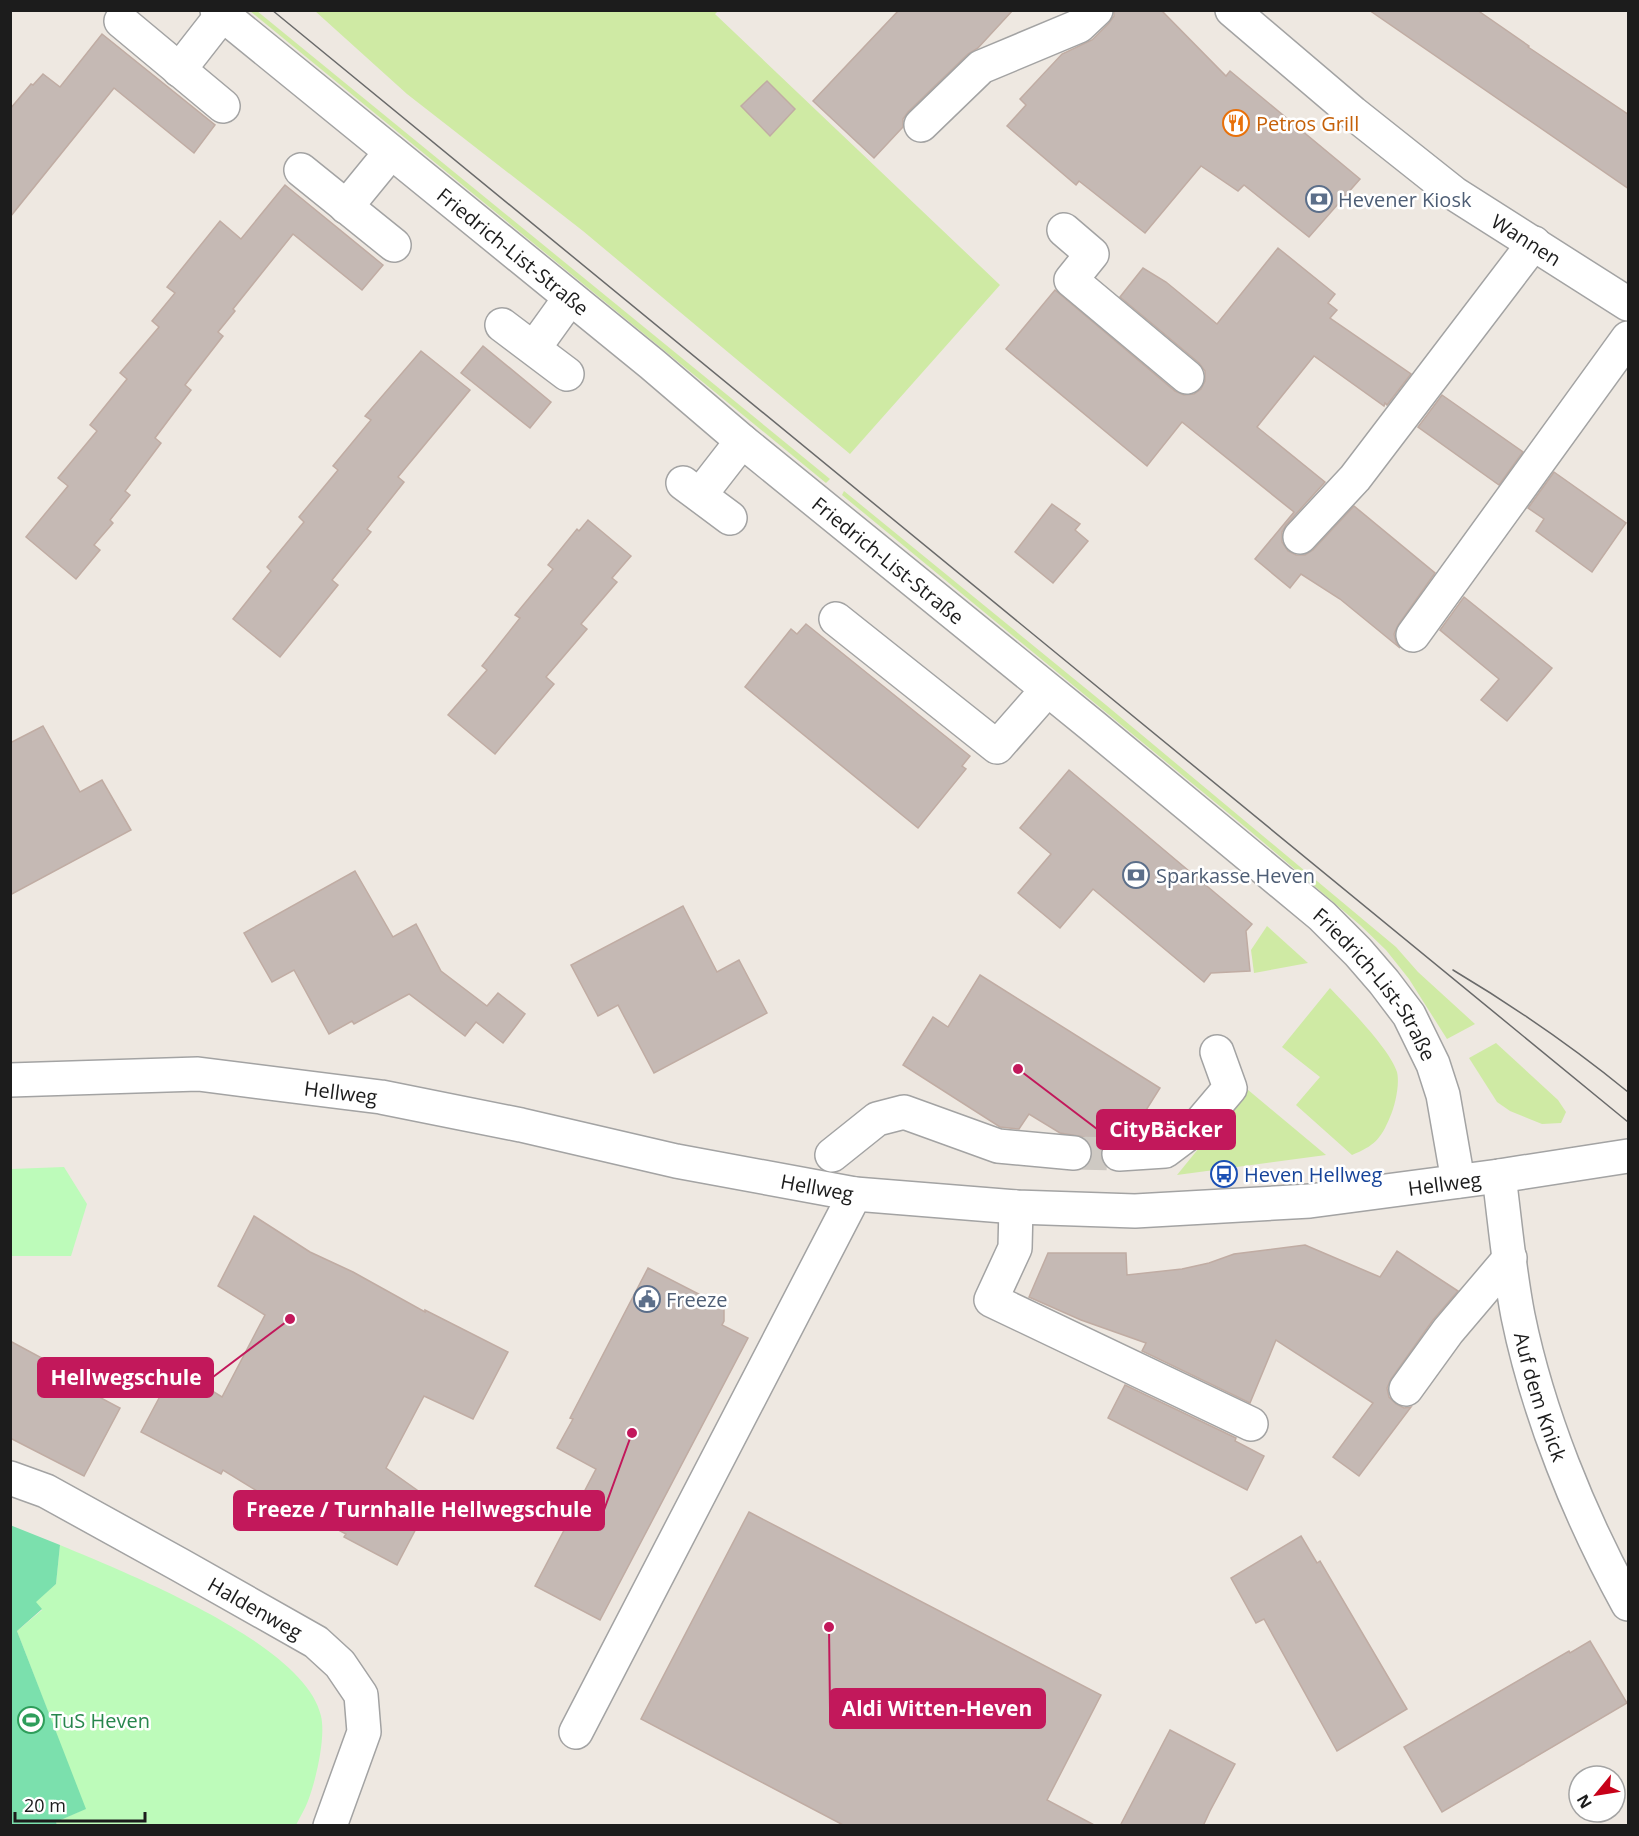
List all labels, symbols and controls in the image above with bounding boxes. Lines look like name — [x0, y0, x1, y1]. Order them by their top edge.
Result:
restaurant icon: Petros Grill — [1221, 108, 1251, 138]
place label: Petros Grill — [1256, 110, 1359, 137]
street label: Friedrich-List-Straße — [432, 181, 595, 321]
bank icon: Hevener Kiosk — [1304, 184, 1334, 214]
place label: Hevener Kiosk — [1338, 186, 1472, 213]
street label: Wannen — [1487, 207, 1567, 272]
street label: Friedrich-List-Straße — [807, 490, 970, 630]
bank icon: Sparkasse Heven — [1121, 860, 1151, 890]
place label: Sparkasse Heven — [1156, 862, 1315, 889]
street label: Friedrich-List-Straße — [1308, 901, 1443, 1065]
street label: Hellweg — [303, 1074, 379, 1110]
callout: CityBäcker — [1097, 1110, 1235, 1149]
text: CityBäcker — [1109, 1115, 1223, 1143]
bus stop icon: Heven Hellweg — [1209, 1159, 1239, 1189]
place label: Heven Hellweg — [1244, 1161, 1382, 1188]
street label: Hellweg — [1406, 1165, 1483, 1201]
street label: Hellweg — [778, 1167, 856, 1207]
public building icon: Freeze — [632, 1284, 662, 1314]
place label: Freeze — [666, 1286, 728, 1313]
street label: Auf dem Knick — [1508, 1329, 1574, 1465]
callout: Hellwegschule — [38, 1358, 213, 1397]
text: Hellwegschule — [50, 1363, 202, 1391]
callout: Freeze / Turnhalle Hellwegschule — [234, 1491, 604, 1530]
text: Freeze / Turnhalle Hellwegschule — [246, 1495, 592, 1523]
street label: Haldenweg — [203, 1570, 308, 1645]
callout: Aldi Witten-Heven — [830, 1689, 1045, 1728]
text: Aldi Witten-Heven — [842, 1694, 1032, 1722]
sports icon: TuS Heven — [16, 1705, 46, 1735]
place label: TuS Heven — [51, 1707, 150, 1734]
north arrow — [1567, 1764, 1627, 1824]
scale bar — [15, 1785, 146, 1823]
text: N — [1571, 1790, 1597, 1813]
text: 20 m — [24, 1793, 66, 1817]

